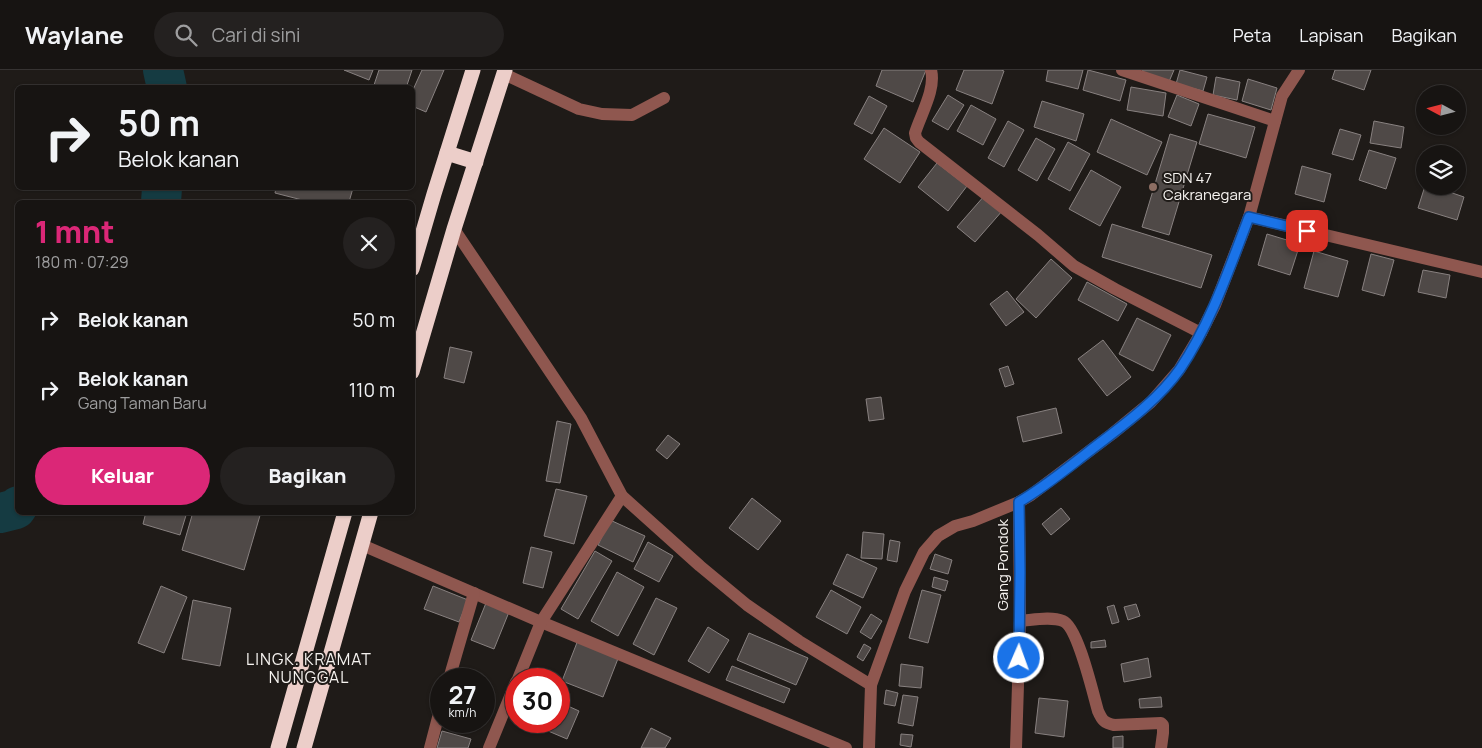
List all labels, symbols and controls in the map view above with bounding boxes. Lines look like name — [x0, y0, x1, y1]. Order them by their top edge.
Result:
search box — [154, 12, 504, 57]
text: Waylane — [25, 18, 124, 51]
icon: search — [172, 21, 200, 49]
text: Cari di sini — [212, 22, 301, 48]
text: Peta — [1233, 23, 1271, 47]
text: Lapisan — [1299, 23, 1363, 47]
text: Bagikan — [1391, 23, 1457, 47]
north arrow — [1416, 85, 1466, 135]
map controls — [1416, 85, 1466, 195]
text: 50 m — [118, 99, 200, 147]
icon: right — [35, 105, 100, 170]
text: Belok kanan — [118, 144, 239, 174]
button: layers — [1416, 145, 1466, 195]
place label: SDN 47 Cakranegara — [1163, 167, 1251, 205]
marker: SDN 47 Cakranegara — [1147, 181, 1159, 193]
pin — [1286, 210, 1328, 252]
text: 1 mnt — [35, 211, 115, 252]
button: close — [343, 217, 395, 269]
icon: arrive — [1293, 217, 1321, 245]
text: 180 m · 07:29 — [35, 251, 129, 273]
icon: right — [35, 306, 63, 334]
text: Belok kanan — [78, 307, 188, 333]
text: 50 m — [353, 307, 395, 333]
text: Belok kanan — [78, 366, 188, 392]
icon: right — [35, 376, 63, 404]
text: 110 m — [349, 377, 395, 403]
text: Gang Taman Baru — [78, 392, 207, 414]
button: Keluar — [35, 447, 210, 505]
button: Bagikan — [220, 447, 395, 505]
street label: Gang Pondok — [992, 519, 1013, 611]
position arrow — [992, 631, 1044, 683]
district label: LINGK. KRAMAT NUNGGAL — [246, 648, 372, 688]
speed limit sign: 30 — [505, 668, 570, 733]
text: 27 — [448, 677, 477, 712]
text: km/h — [449, 704, 476, 721]

